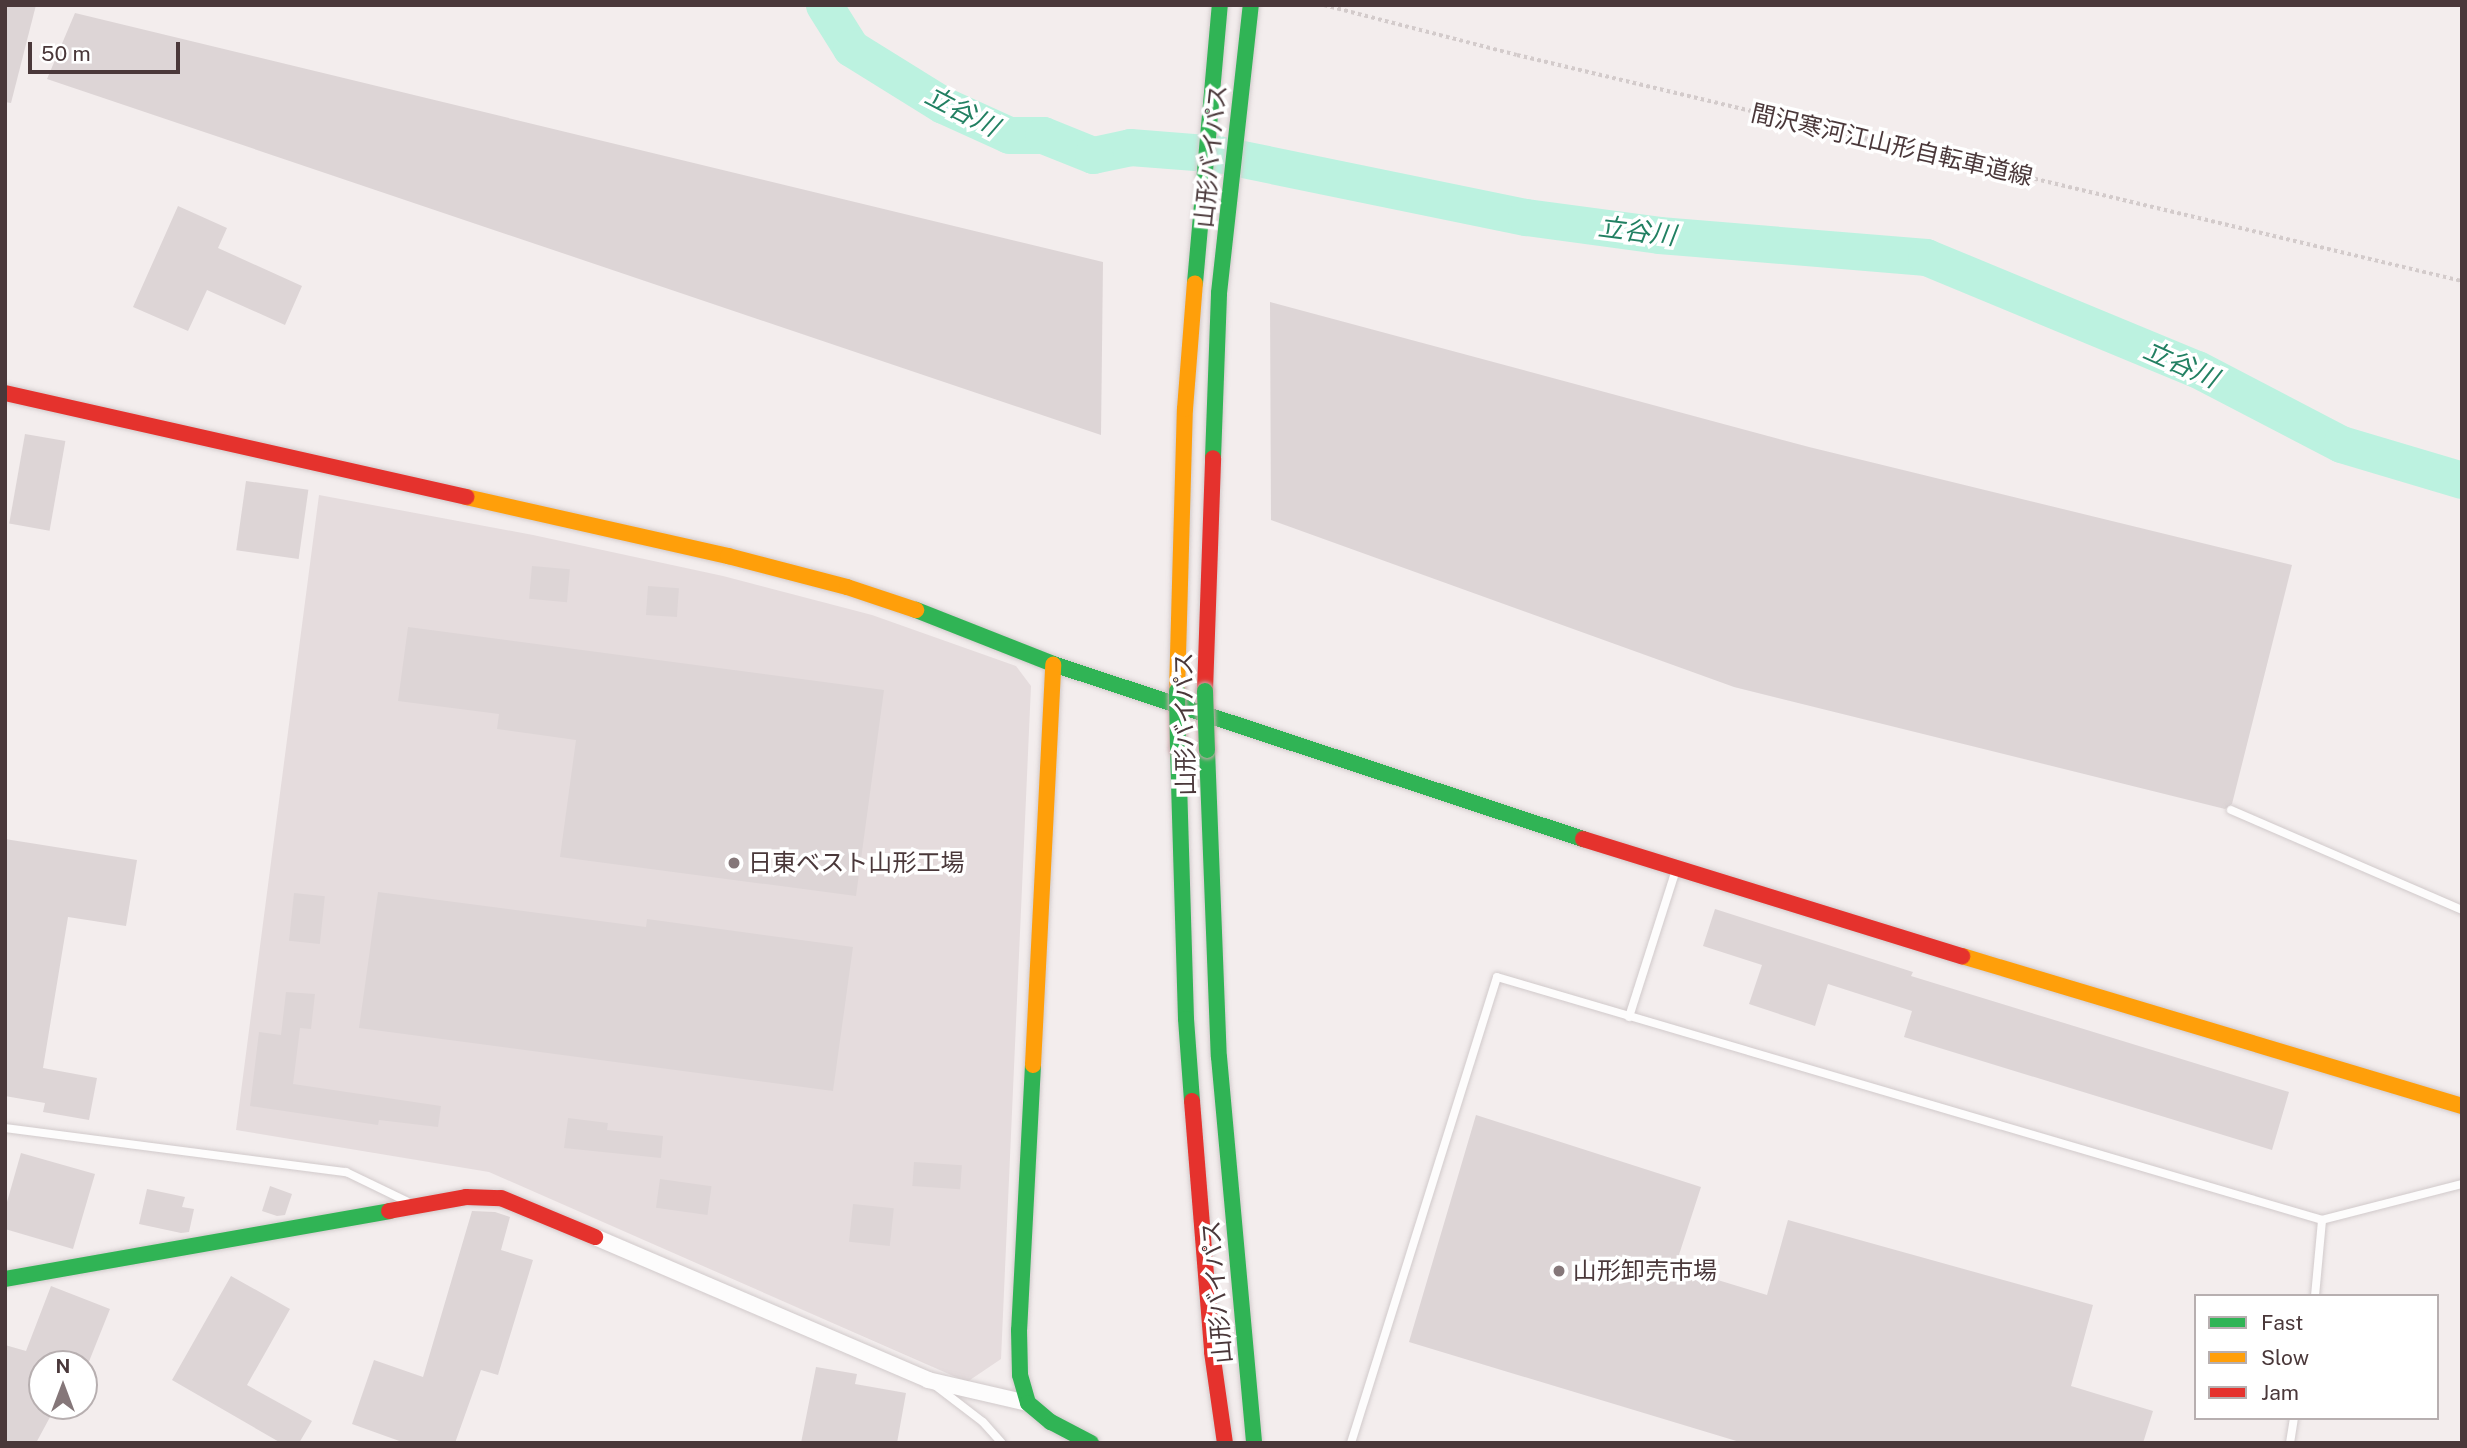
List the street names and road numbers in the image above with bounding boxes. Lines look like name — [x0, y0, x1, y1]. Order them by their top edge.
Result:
street label: 山形バイパス — [1189, 83, 1233, 229]
street label: 間沢寒河江山形自転車道線 — [1748, 99, 2036, 191]
street label: 山形バイパス — [1169, 652, 1201, 796]
street label: 山形バイパス — [1196, 1219, 1238, 1365]

